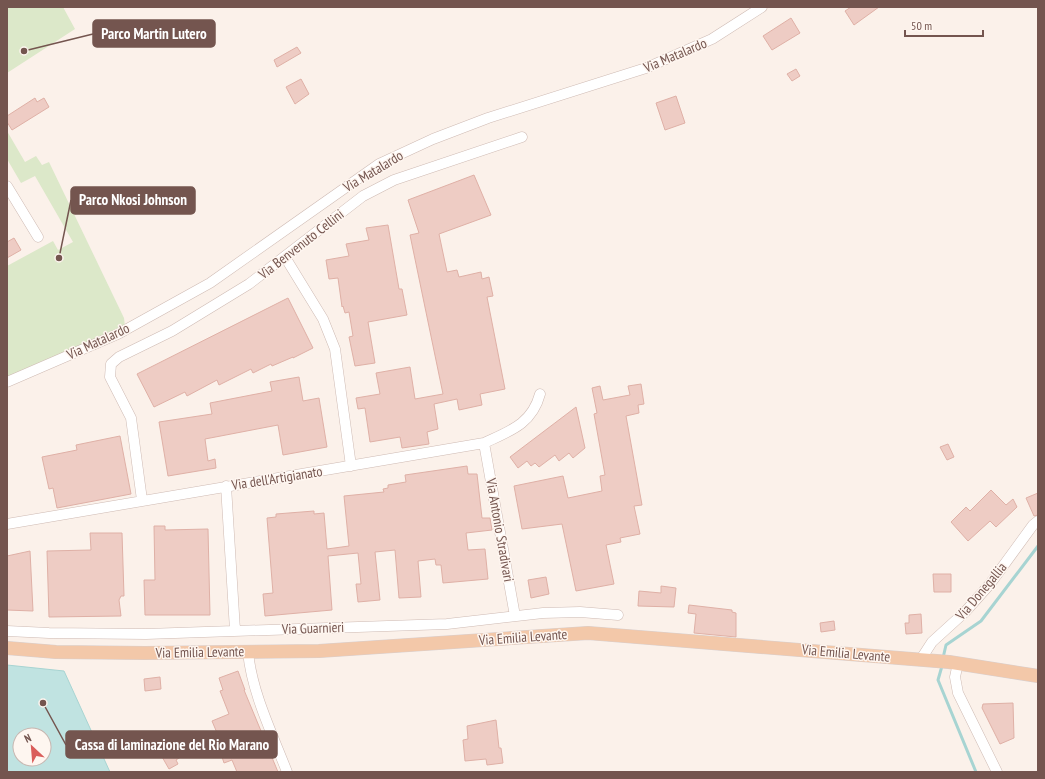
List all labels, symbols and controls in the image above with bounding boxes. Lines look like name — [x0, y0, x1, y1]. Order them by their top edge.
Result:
scale bar — [905, 12, 983, 38]
text: 50 m — [911, 18, 932, 33]
callout: Parco Martin Lutero — [93, 20, 215, 47]
text: Parco Martin Lutero — [101, 24, 207, 43]
street label: Via Matalardo — [640, 34, 709, 77]
street label: Via Matalardo — [339, 146, 406, 196]
callout: Parco Nkosi Johnson — [71, 187, 195, 214]
text: Parco Nkosi Johnson — [79, 190, 187, 209]
street label: Via Benvenuto Cellini — [254, 205, 347, 284]
street label: Via Matalardo — [63, 319, 132, 364]
street label: Via dell'Artigianato — [229, 462, 324, 494]
street label: Via Antonio Stradivari — [482, 476, 518, 583]
street label: Via Donegallia — [951, 558, 1010, 624]
street label: Via Guarnieri — [281, 618, 344, 638]
street label: Via Emilia Levante — [477, 625, 568, 649]
street label: Via Emilia Levante — [800, 640, 891, 666]
street label: Via Emilia Levante — [155, 642, 245, 662]
north arrow — [12, 727, 52, 767]
text: N — [22, 730, 33, 746]
callout: Cassa di laminazione del Rio Marano — [66, 731, 277, 758]
text: Cassa di laminazione del Rio Marano — [75, 735, 270, 754]

